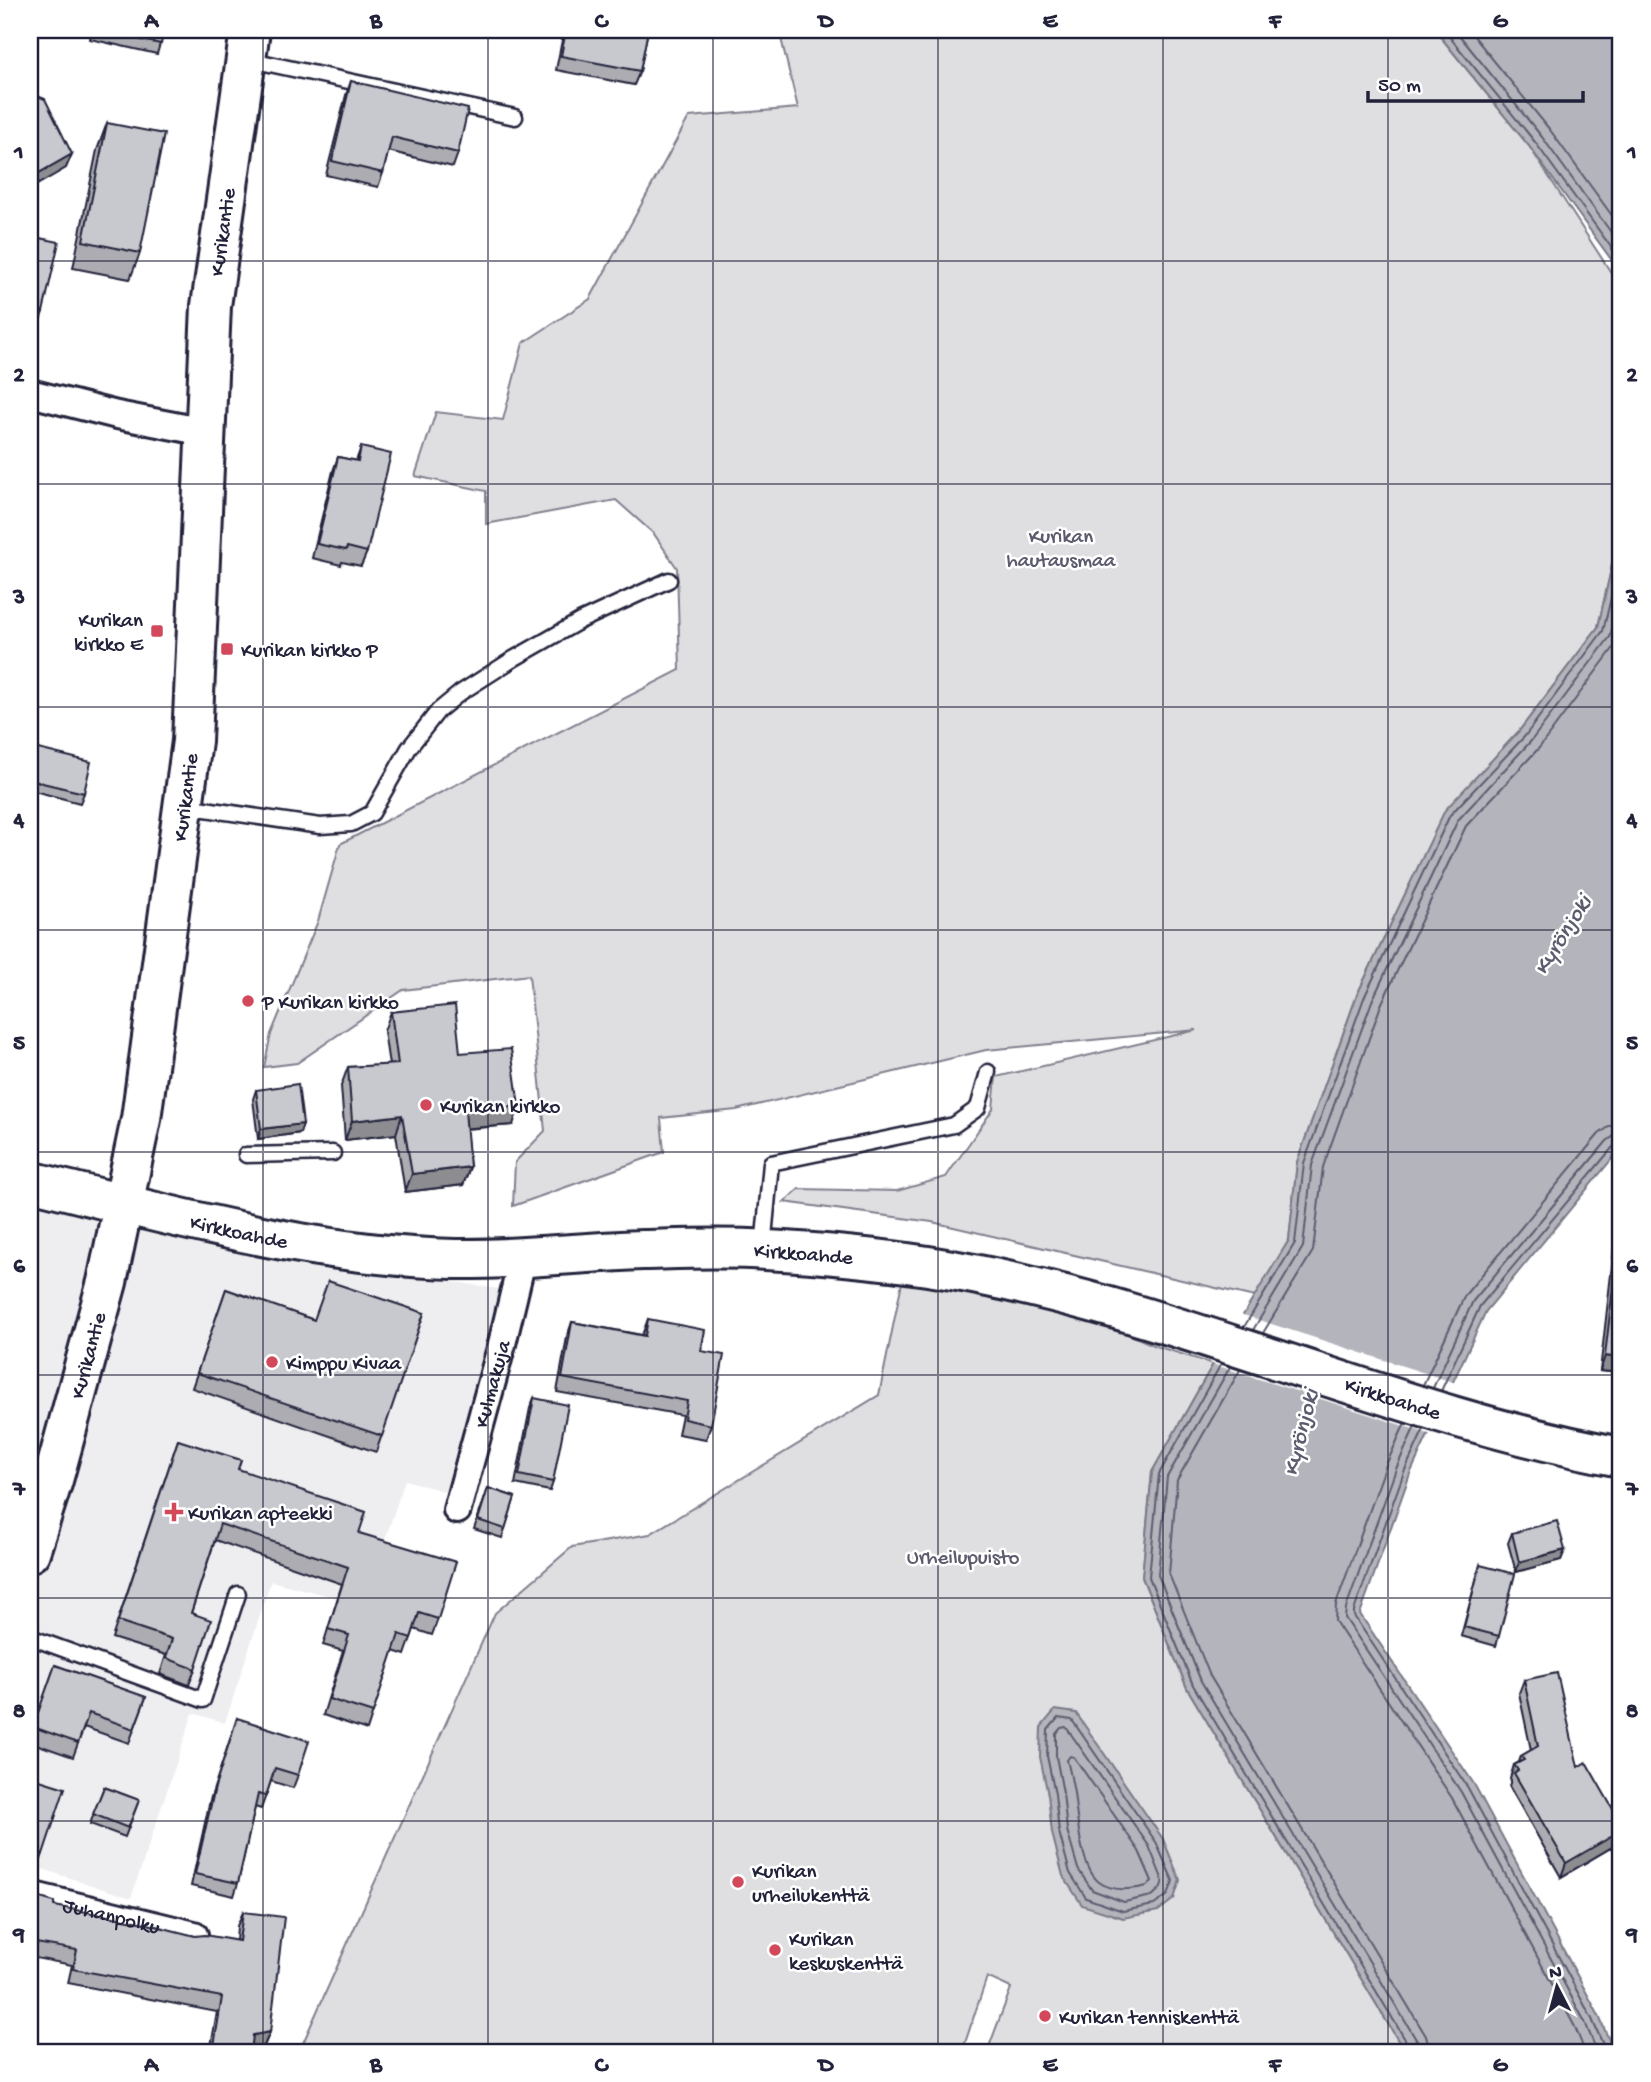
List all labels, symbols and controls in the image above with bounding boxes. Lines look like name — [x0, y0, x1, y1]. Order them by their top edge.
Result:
text: A — [143, 9, 159, 36]
text: B — [369, 9, 383, 36]
text: C — [595, 9, 610, 36]
text: D — [817, 9, 835, 36]
text: E — [1043, 9, 1059, 36]
text: F — [1268, 9, 1283, 36]
text: G — [1493, 9, 1509, 36]
scale bar — [1368, 60, 1583, 104]
text: 50 m — [1378, 75, 1421, 100]
text: 1 — [13, 140, 24, 167]
text: 1 — [1626, 140, 1637, 167]
street label: Kurikantie — [206, 186, 244, 278]
text: 2 — [13, 363, 25, 390]
text: 2 — [1626, 363, 1638, 390]
park label: Kurikan hautausmaa — [1007, 526, 1117, 575]
text: 3 — [12, 585, 25, 612]
text: 3 — [1625, 585, 1638, 612]
place label: Kurikan kirkko E — [74, 610, 144, 659]
marker: Kurikan kirkko E — [149, 623, 165, 639]
place label: Kurikan kirkko P — [241, 640, 378, 665]
marker: Kurikan kirkko P — [219, 641, 235, 657]
street label: Kurikantie — [170, 751, 206, 843]
text: 4 — [13, 808, 25, 835]
text: 4 — [1626, 808, 1638, 835]
water label: Kyrönjoki — [1529, 888, 1601, 981]
place label: P Kurikan kirkko — [261, 992, 399, 1017]
marker: P Kurikan kirkko — [240, 993, 256, 1009]
text: 5 — [13, 1031, 25, 1058]
text: 5 — [1626, 1031, 1638, 1058]
place label: Kurikan kirkko — [440, 1096, 560, 1121]
marker: Kurikan kirkko — [418, 1097, 434, 1113]
street label: Kirkkoahde — [187, 1212, 291, 1257]
street label: Kirkkoahde — [753, 1240, 855, 1273]
text: 6 — [13, 1254, 26, 1281]
text: 6 — [1626, 1254, 1639, 1281]
street label: Kurikantie — [67, 1309, 114, 1402]
street label: Kulmakuja — [471, 1337, 519, 1431]
place label: Kimppu Kivaa — [286, 1353, 403, 1378]
marker: Kimppu Kivaa — [264, 1354, 280, 1370]
street label: Kirkkoahde — [1341, 1374, 1444, 1428]
water label: Kyrönjoki — [1279, 1384, 1327, 1479]
text: 7 — [12, 1477, 26, 1504]
text: 7 — [1625, 1477, 1639, 1504]
place label: Kurikan apteekki — [188, 1503, 333, 1528]
marker: Kurikan apteekki — [166, 1504, 182, 1520]
park label: Urheilupuisto — [907, 1547, 1019, 1572]
text: 8 — [13, 1699, 26, 1726]
text: 8 — [1626, 1699, 1639, 1726]
place label: Kurikan urheilukenttä — [752, 1861, 871, 1910]
marker: Kurikan urheilukenttä — [730, 1874, 746, 1890]
street label: Juhanpolku — [60, 1894, 162, 1942]
text: 9 — [12, 1922, 25, 1949]
text: 9 — [1625, 1922, 1638, 1949]
place label: Kurikan keskuskenttä — [789, 1929, 904, 1978]
marker: Kurikan keskuskenttä — [767, 1942, 783, 1958]
north arrow — [1522, 1952, 1592, 2022]
text: N — [1548, 1961, 1563, 1986]
place label: Kurikan tenniskenttä — [1059, 2007, 1240, 2032]
marker: Kurikan tenniskenttä — [1037, 2008, 1053, 2024]
text: A — [143, 2053, 159, 2080]
text: B — [369, 2053, 383, 2080]
text: C — [595, 2053, 610, 2080]
text: D — [817, 2053, 835, 2080]
text: E — [1043, 2053, 1059, 2080]
text: F — [1268, 2053, 1283, 2080]
text: G — [1493, 2053, 1509, 2080]

